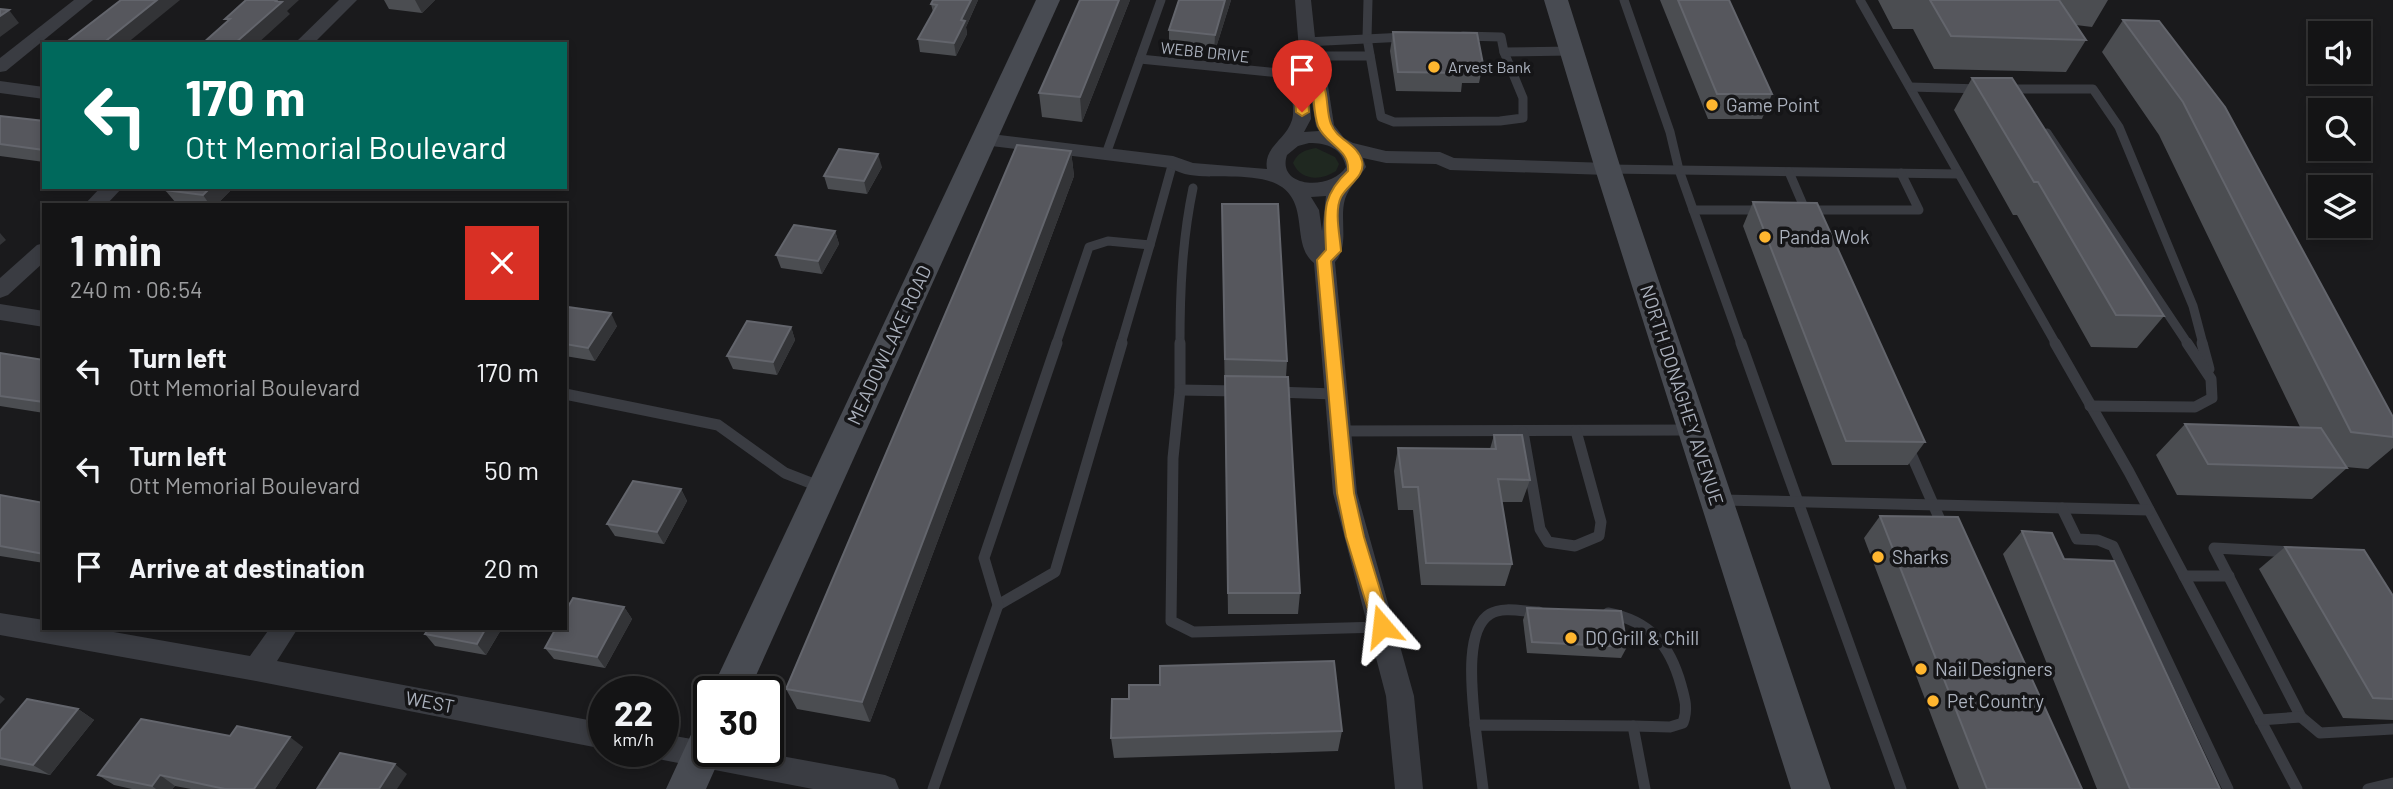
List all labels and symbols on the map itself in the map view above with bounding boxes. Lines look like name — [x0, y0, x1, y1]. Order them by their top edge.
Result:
street label: WEBB DRIVE — [1160, 37, 1251, 66]
pin — [1272, 40, 1332, 112]
place label: Arvest Bank — [1448, 57, 1531, 76]
marker: Arvest Bank — [1426, 59, 1442, 75]
place label: Game Point — [1726, 93, 1820, 116]
marker: Game Point — [1704, 97, 1720, 113]
place label: Panda Wok — [1779, 225, 1870, 248]
marker: Panda Wok — [1757, 229, 1773, 245]
street label: MEADOWLAKE ROAD — [841, 261, 936, 428]
street label: NORTH DONAGHEY AVENUE — [1636, 282, 1729, 508]
place label: Sharks — [1892, 545, 1949, 568]
marker: Sharks — [1870, 549, 1886, 565]
position arrow — [1345, 589, 1419, 663]
place label: DQ Grill & Chill — [1585, 626, 1699, 649]
marker: DQ Grill & Chill — [1563, 630, 1579, 646]
place label: Nail Designers — [1935, 657, 2053, 680]
marker: Nail Designers — [1913, 661, 1929, 677]
speed limit sign: 30 — [693, 676, 784, 767]
street label: WEST — [404, 686, 457, 718]
place label: Pet Country — [1947, 689, 2044, 712]
marker: Pet Country — [1925, 693, 1941, 709]

